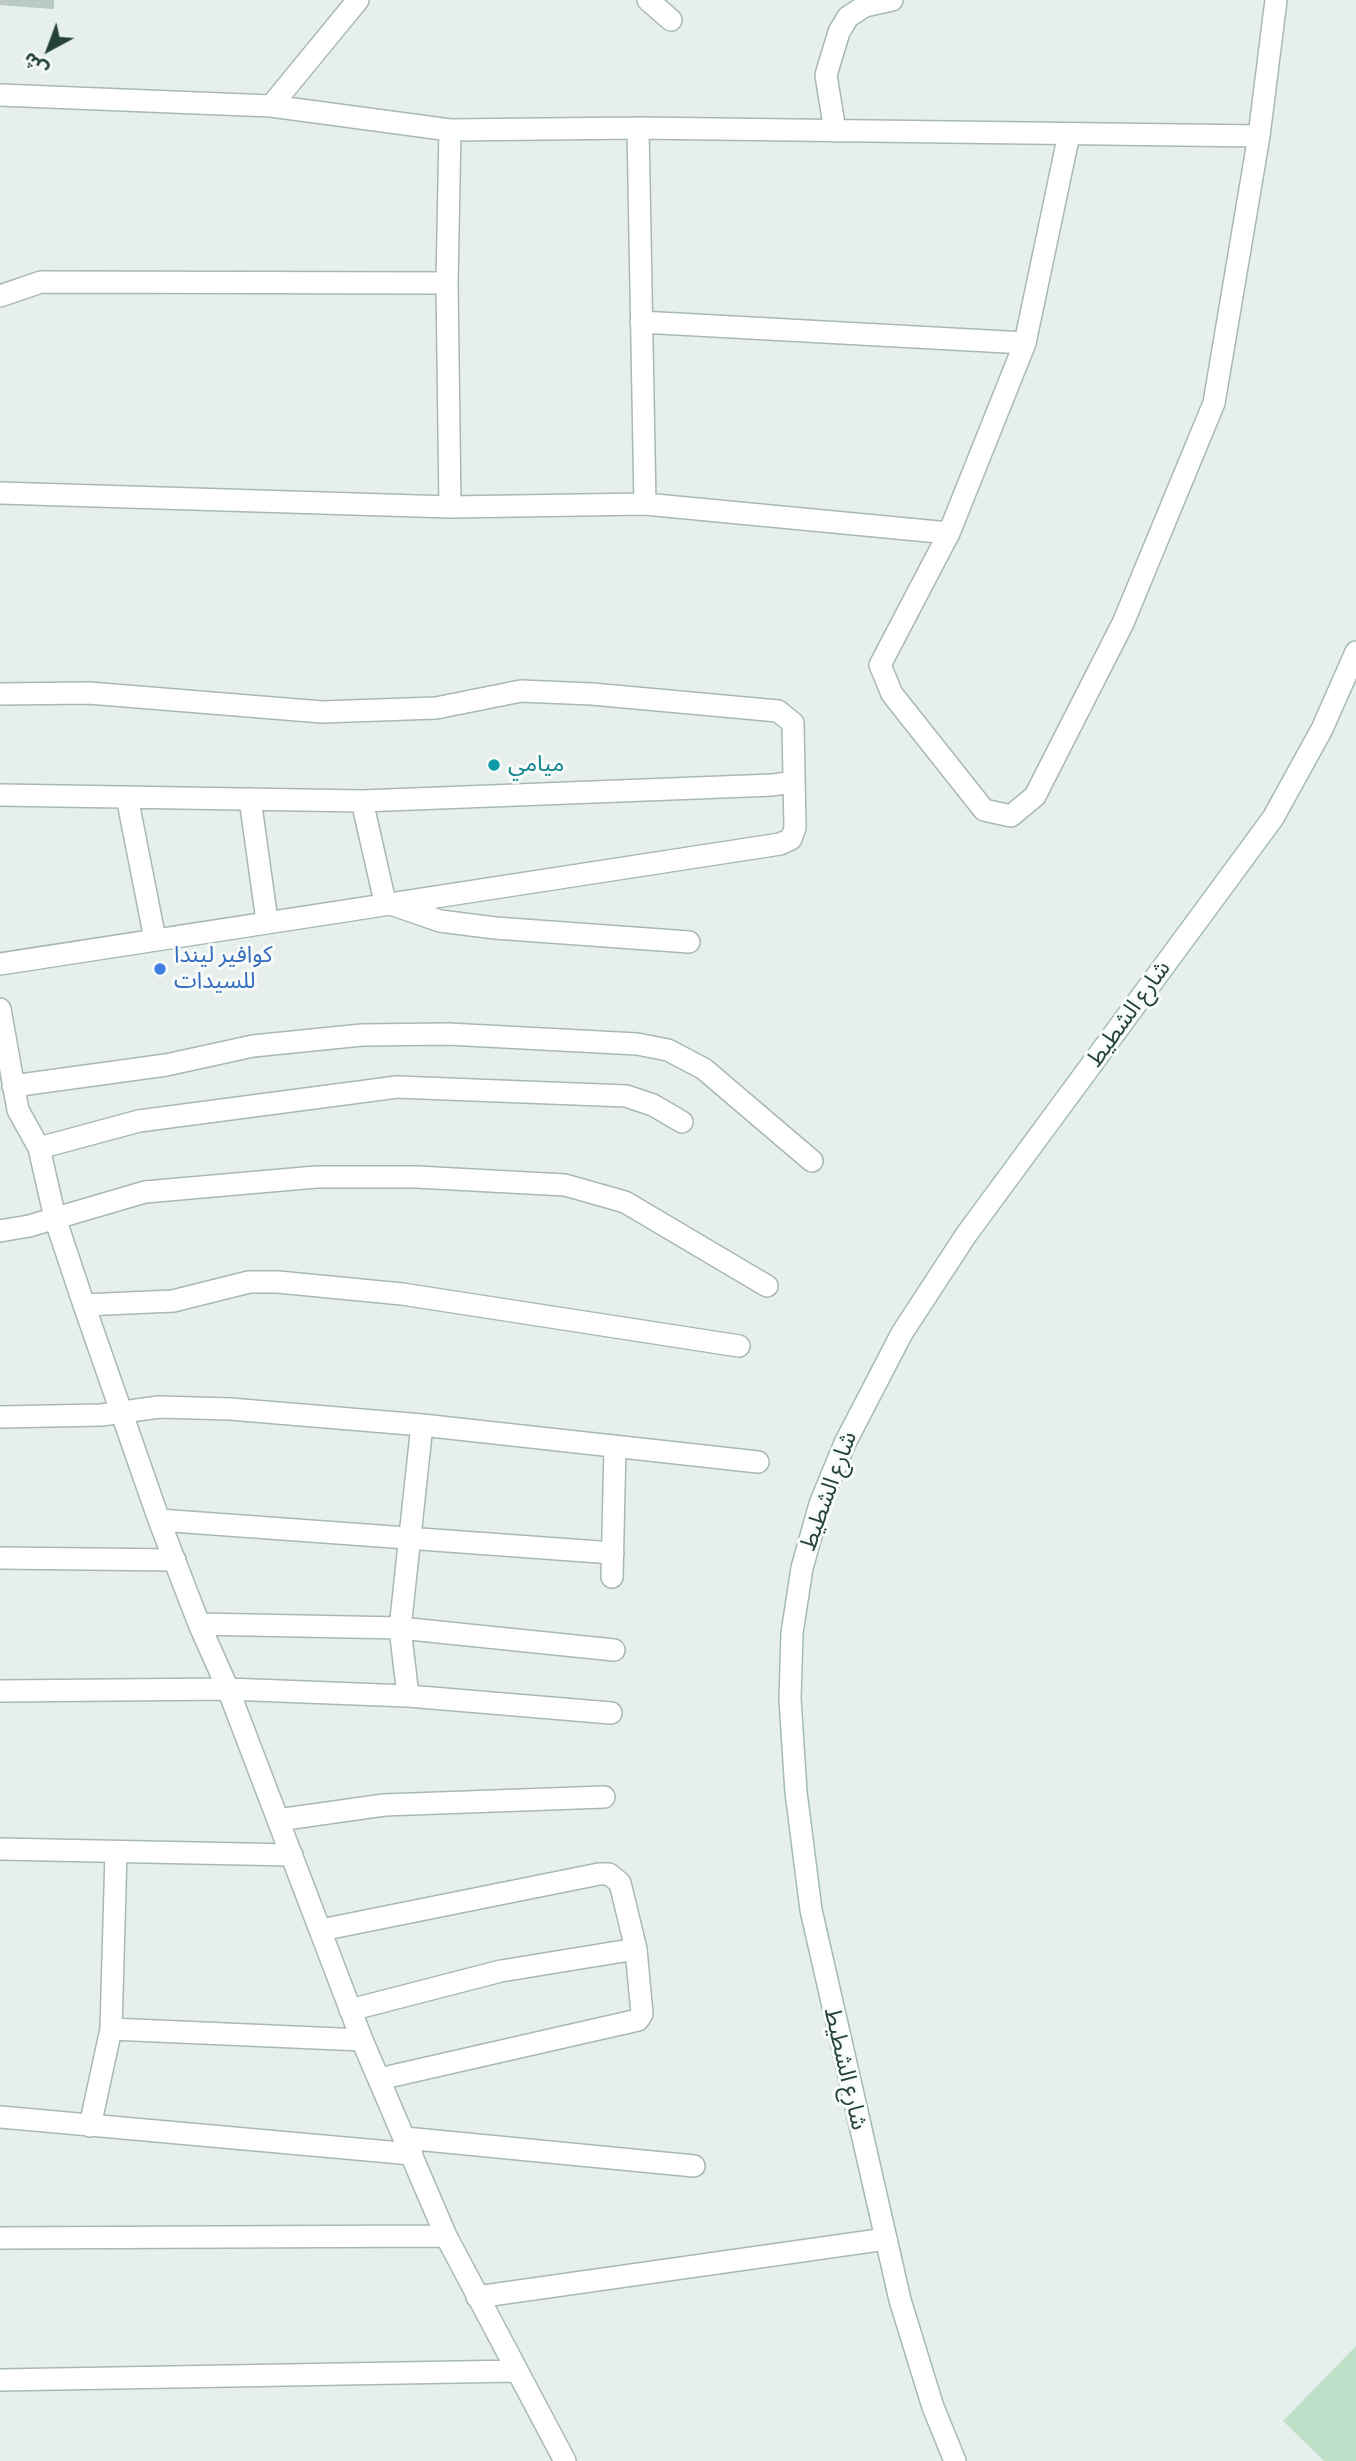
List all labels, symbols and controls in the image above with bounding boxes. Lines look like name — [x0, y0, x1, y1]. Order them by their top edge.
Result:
north arrow — [14, 14, 84, 84]
text: ش — [17, 46, 54, 83]
place label: ميامي — [508, 751, 564, 779]
marker: ميامي — [486, 757, 502, 773]
place label: كوافير ليندا للسيدات — [174, 942, 273, 996]
street label: شارع الشطيط — [1081, 956, 1177, 1072]
marker: كوافير ليندا للسيدات — [152, 961, 168, 977]
street label: شارع الشطيط — [795, 1428, 863, 1554]
street label: شارع الشطيط — [818, 2005, 872, 2133]

